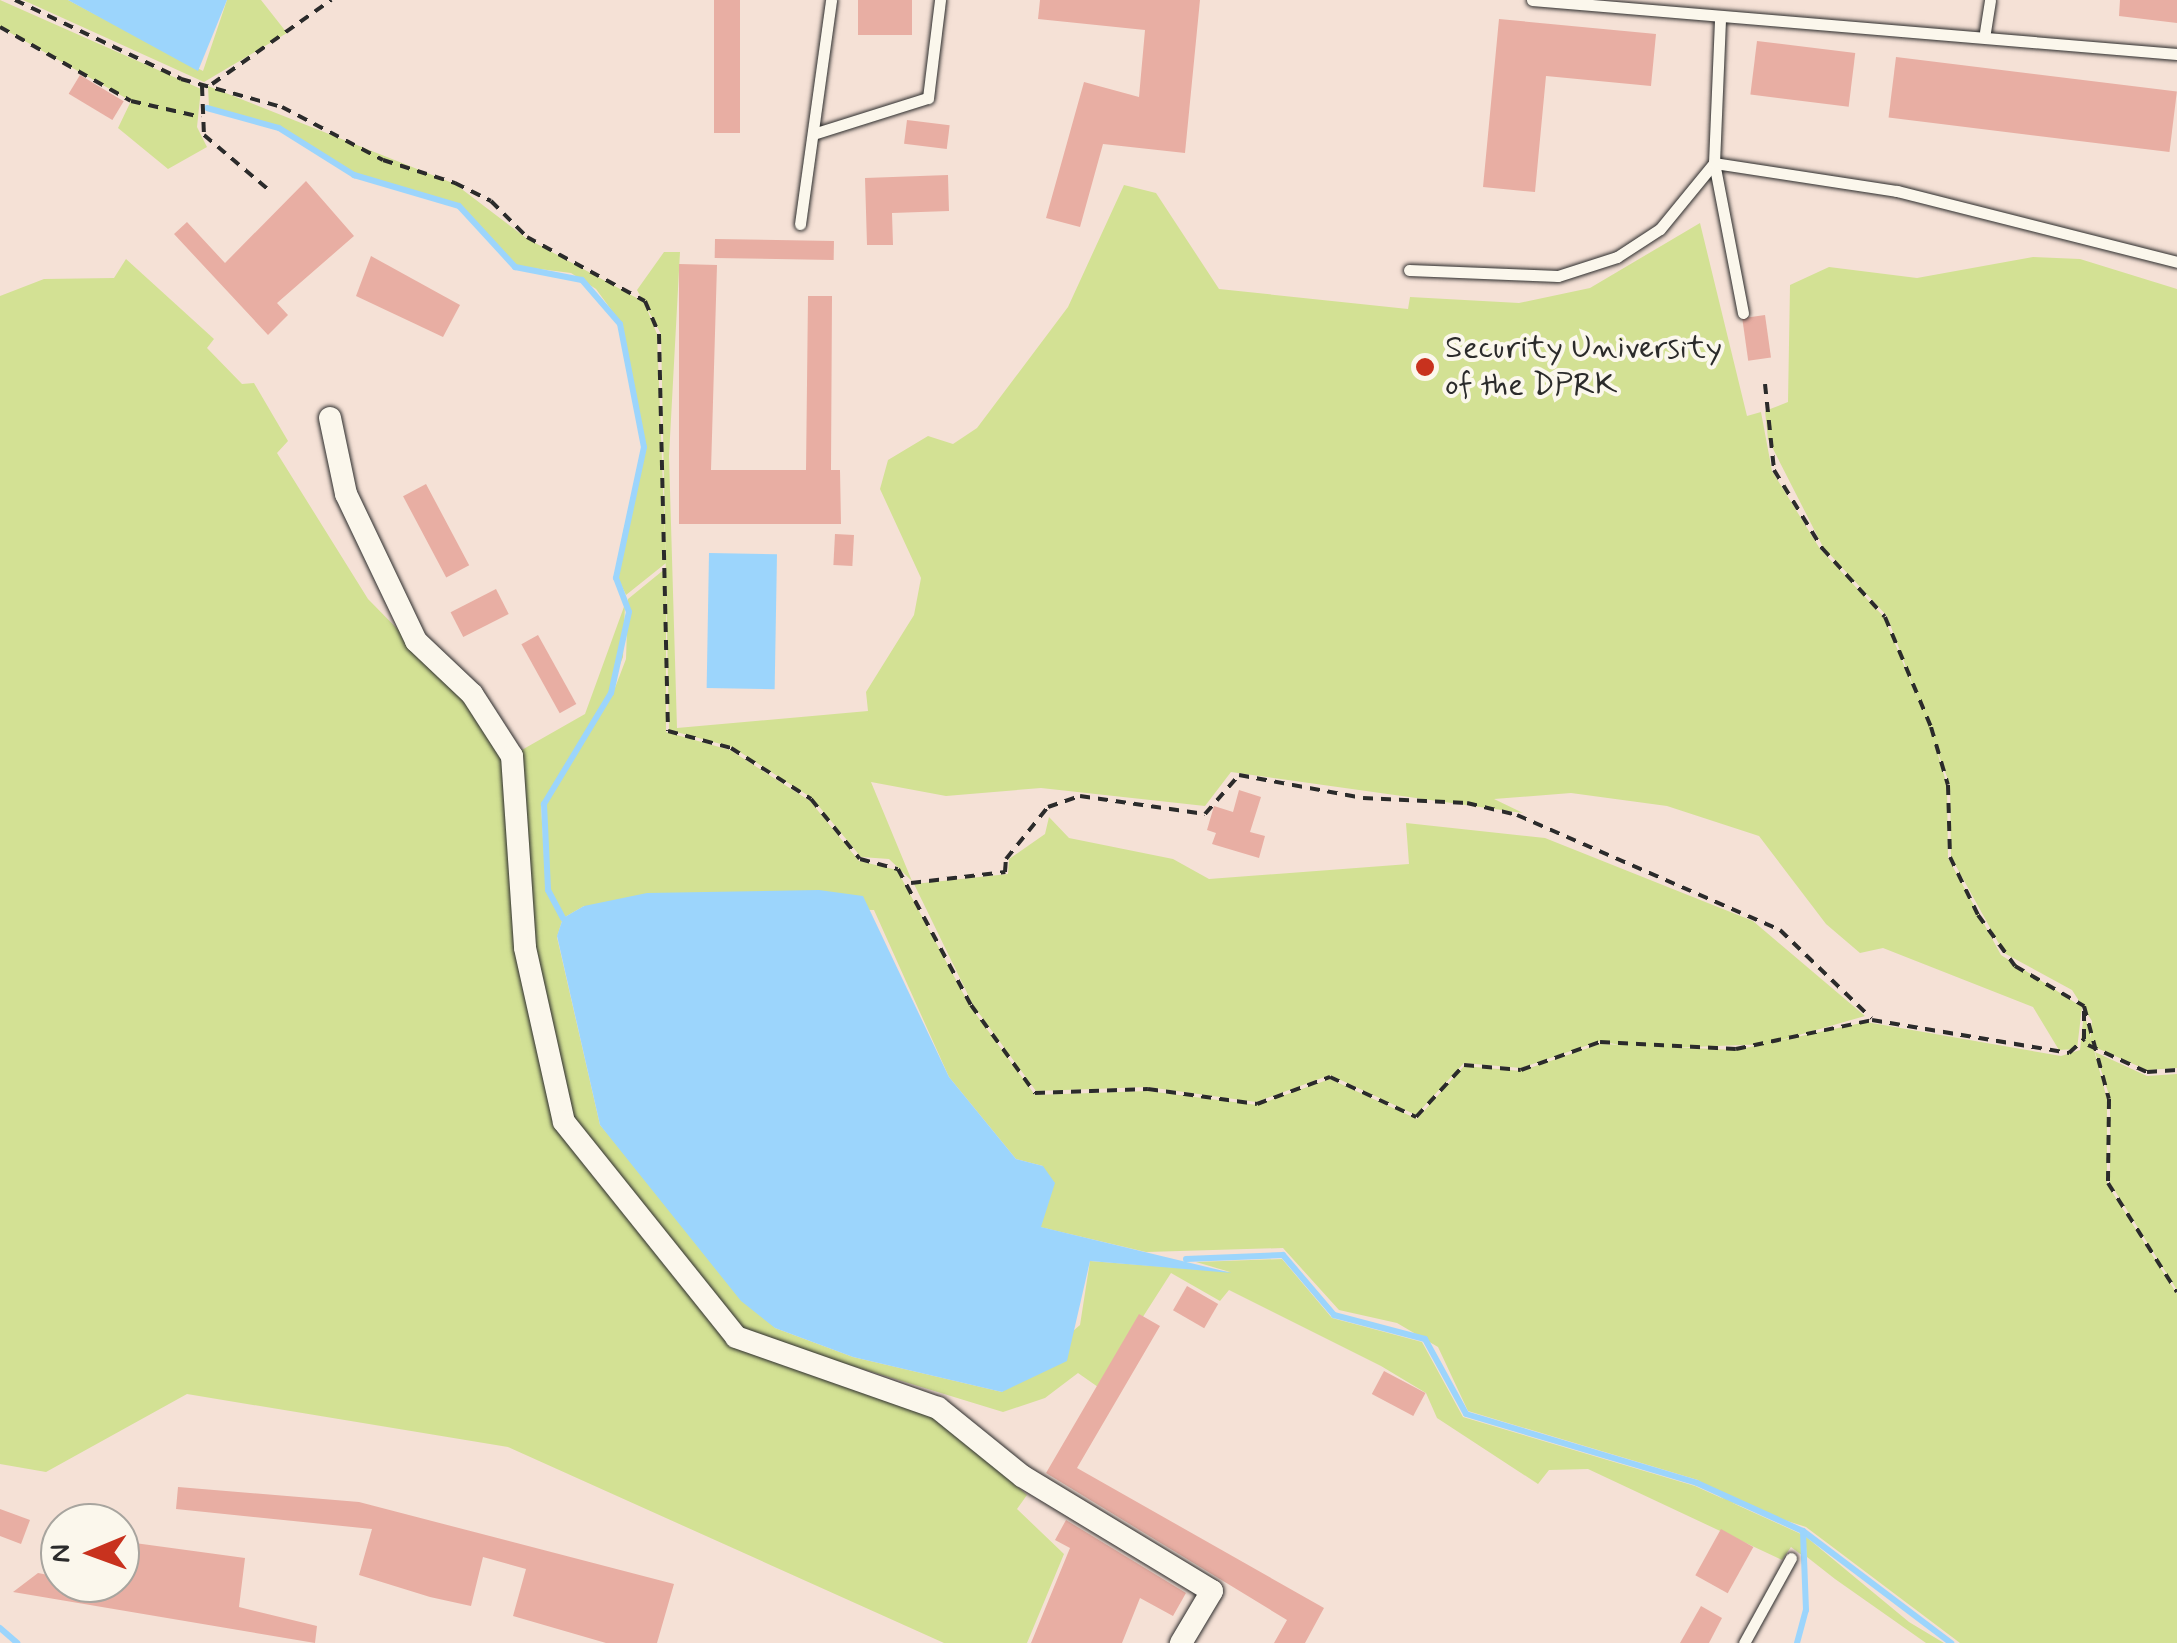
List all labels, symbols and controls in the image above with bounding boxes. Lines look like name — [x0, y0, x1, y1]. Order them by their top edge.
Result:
place label: Security University of the DPRK — [1445, 330, 1710, 405]
marker: Security University of the DPRK — [1414, 356, 1436, 378]
north arrow — [40, 1503, 140, 1603]
text: N — [43, 1544, 80, 1563]

